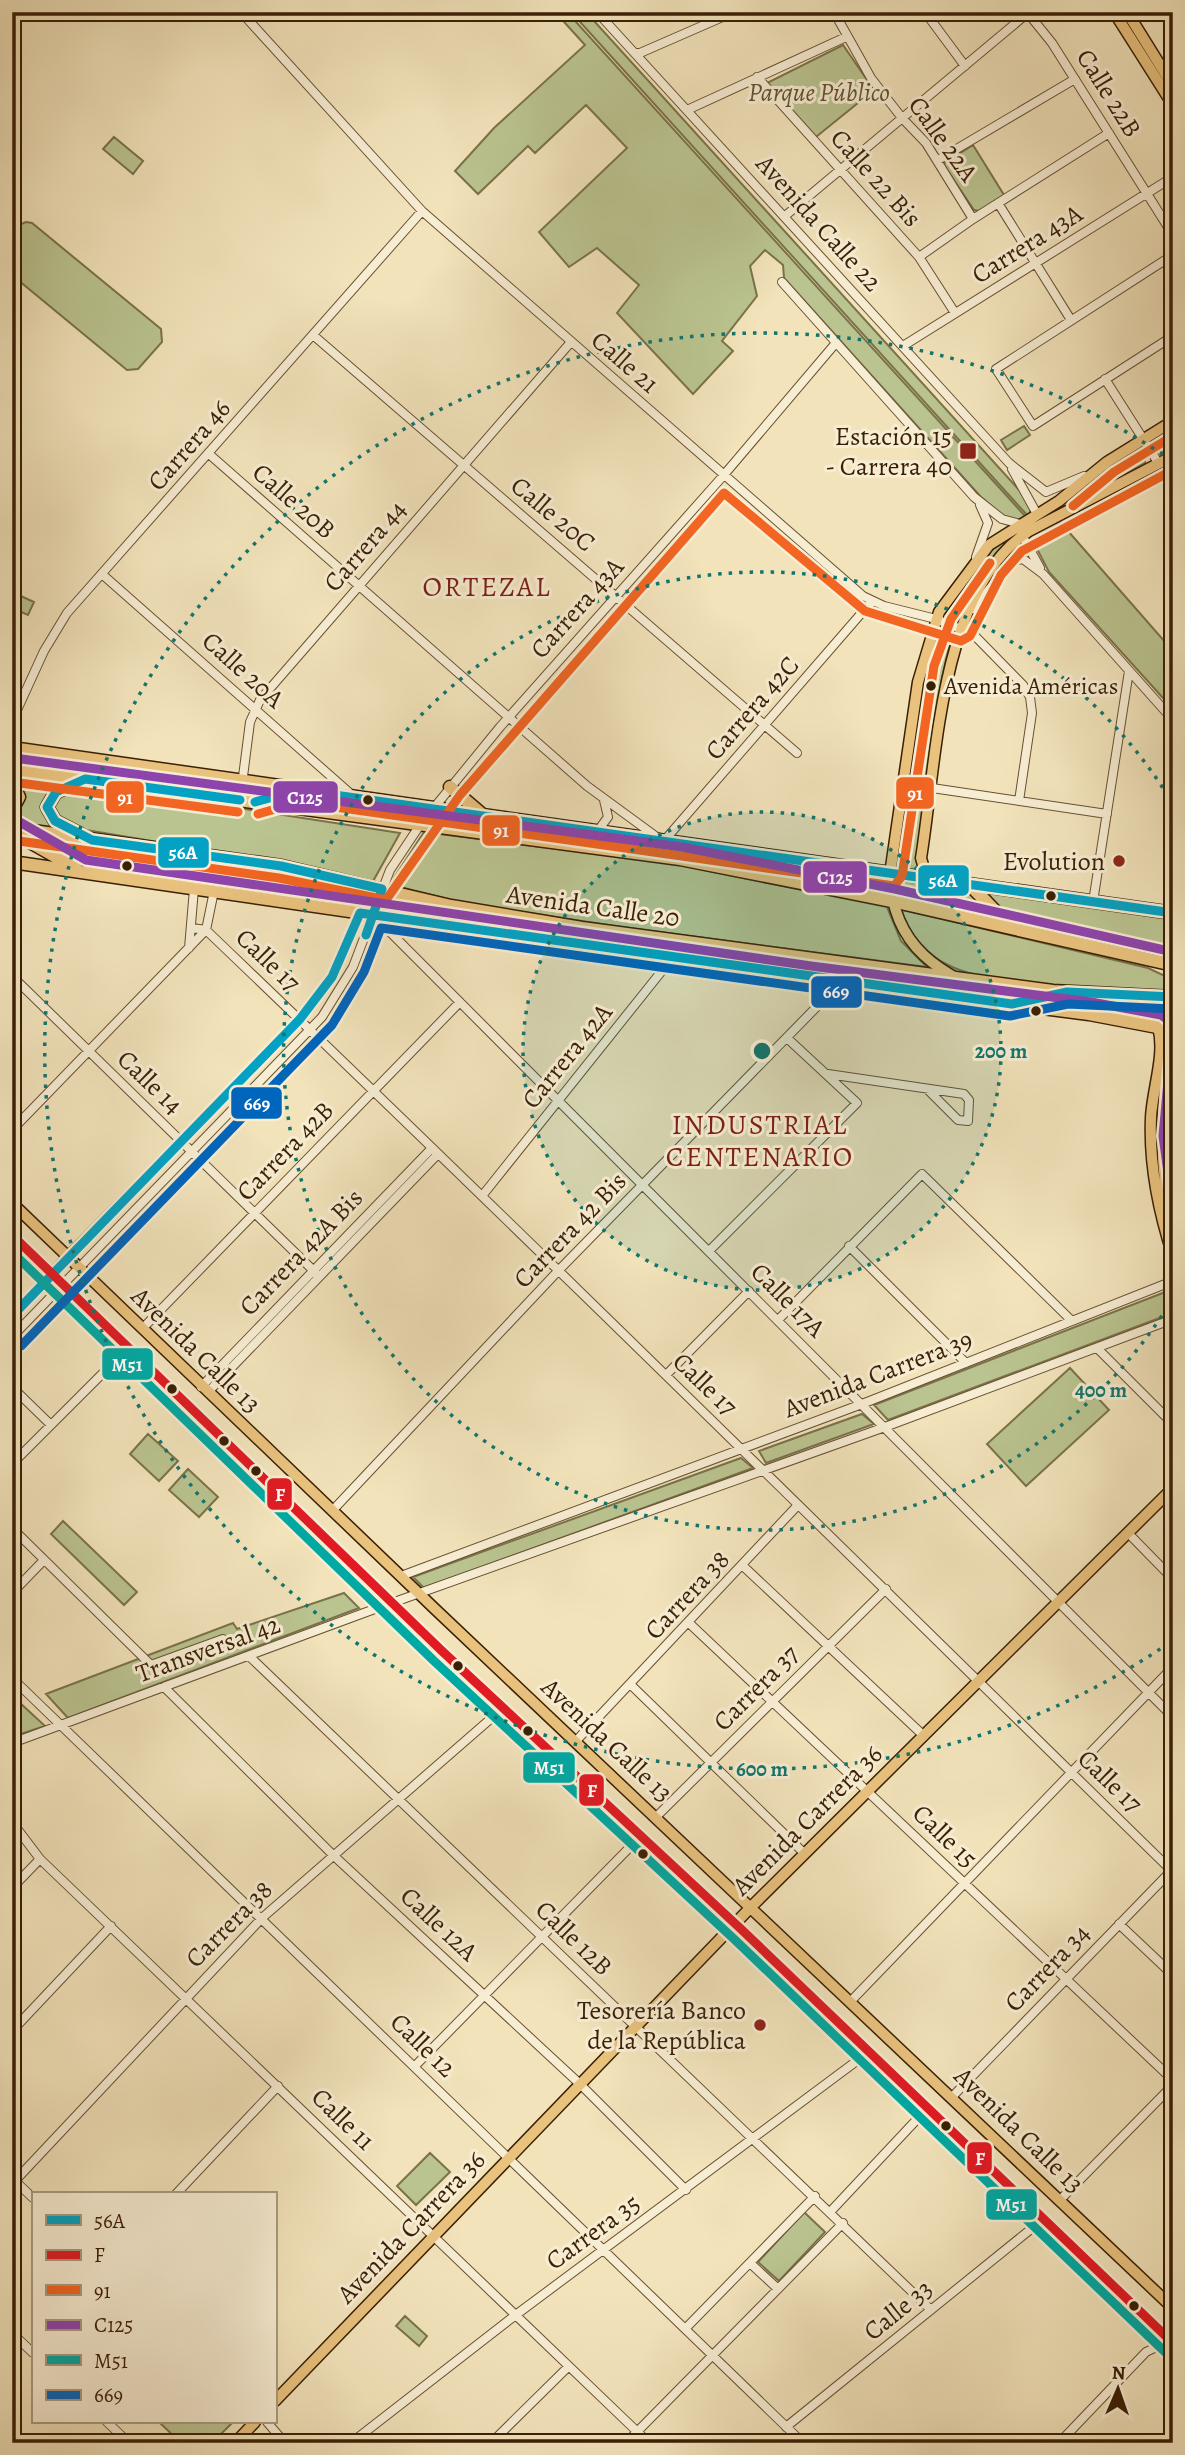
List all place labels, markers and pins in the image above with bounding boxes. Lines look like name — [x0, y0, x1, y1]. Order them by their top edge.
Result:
place label: Estación 15 - Carrera 40 — [825, 419, 952, 484]
marker: Estación 15 - Carrera 40 — [958, 441, 978, 461]
place label: Avenida Américas — [943, 670, 1118, 702]
marker: Avenida Américas — [924, 679, 938, 693]
unlabelled marker — [361, 793, 375, 807]
place label: Evolution — [1003, 844, 1105, 879]
marker: Evolution — [1111, 853, 1127, 869]
unlabelled marker — [120, 859, 134, 873]
unlabelled marker — [1044, 889, 1058, 903]
unlabelled marker — [1029, 1004, 1043, 1018]
centre of rings — [750, 1039, 774, 1063]
unlabelled marker — [165, 1382, 179, 1396]
unlabelled marker — [217, 1434, 231, 1448]
unlabelled marker — [249, 1464, 263, 1478]
unlabelled marker — [451, 1659, 465, 1673]
unlabelled marker — [521, 1724, 535, 1738]
unlabelled marker — [636, 1847, 650, 1861]
place label: Tesorería Banco de la República — [577, 1993, 746, 2058]
marker: Tesorería Banco de la República — [752, 2017, 768, 2033]
unlabelled marker — [939, 2119, 953, 2133]
unlabelled marker — [1127, 2299, 1141, 2313]

